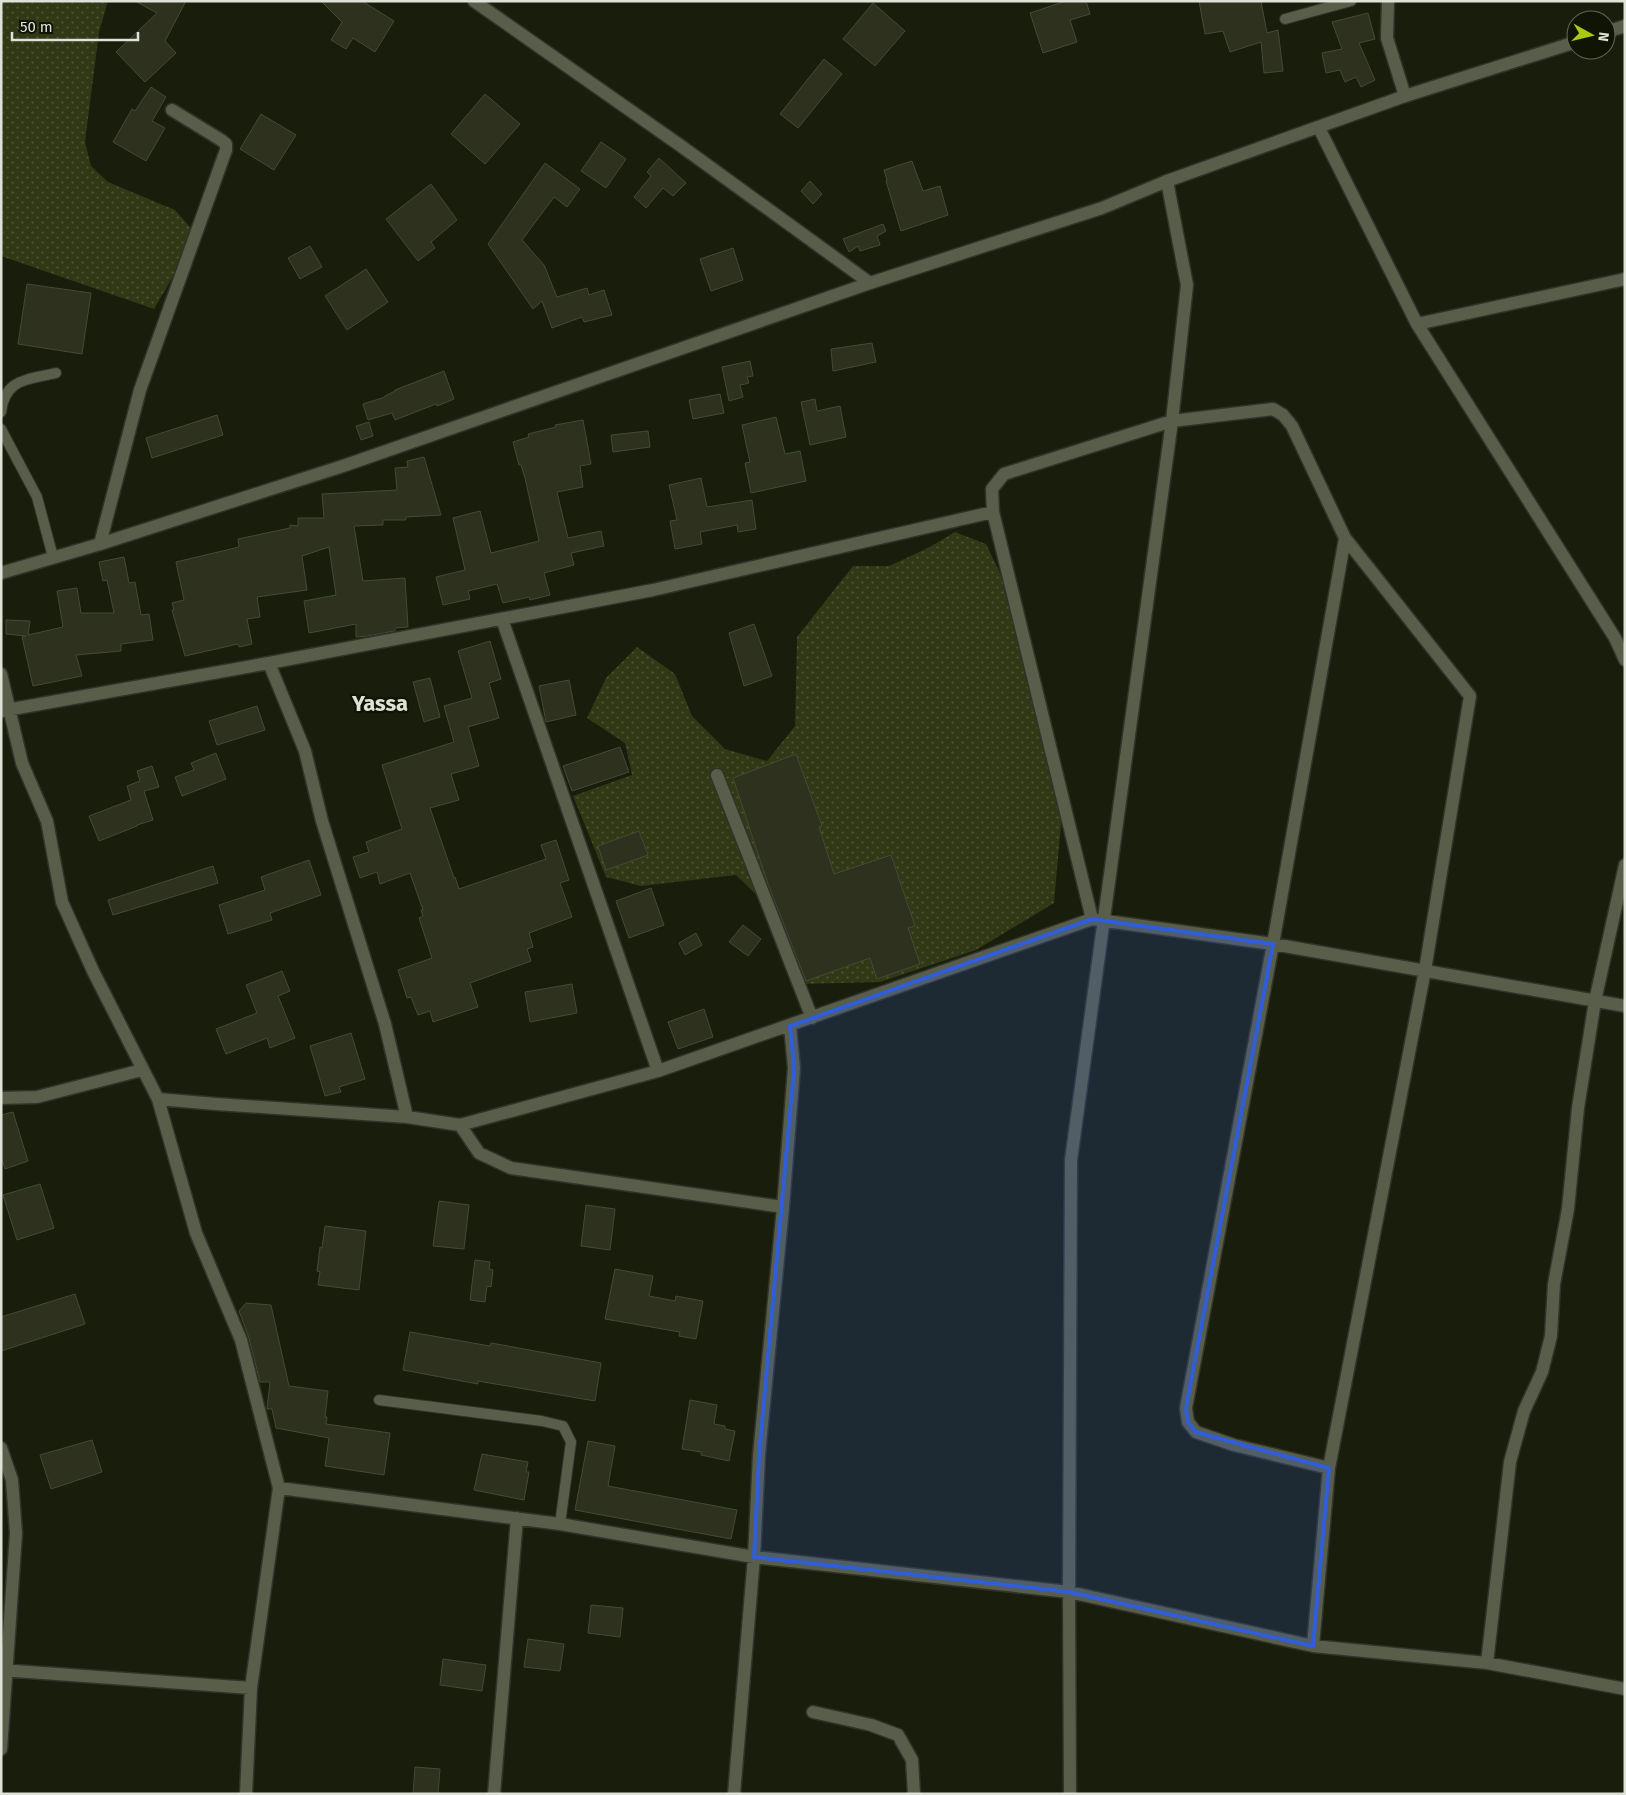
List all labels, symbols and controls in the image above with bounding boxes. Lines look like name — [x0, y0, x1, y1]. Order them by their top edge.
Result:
scale bar — [12, 10, 139, 42]
north arrow — [1566, 10, 1616, 60]
text: 50 m — [20, 18, 53, 36]
text: N — [1594, 31, 1612, 43]
district label: Yassa — [351, 690, 408, 717]

